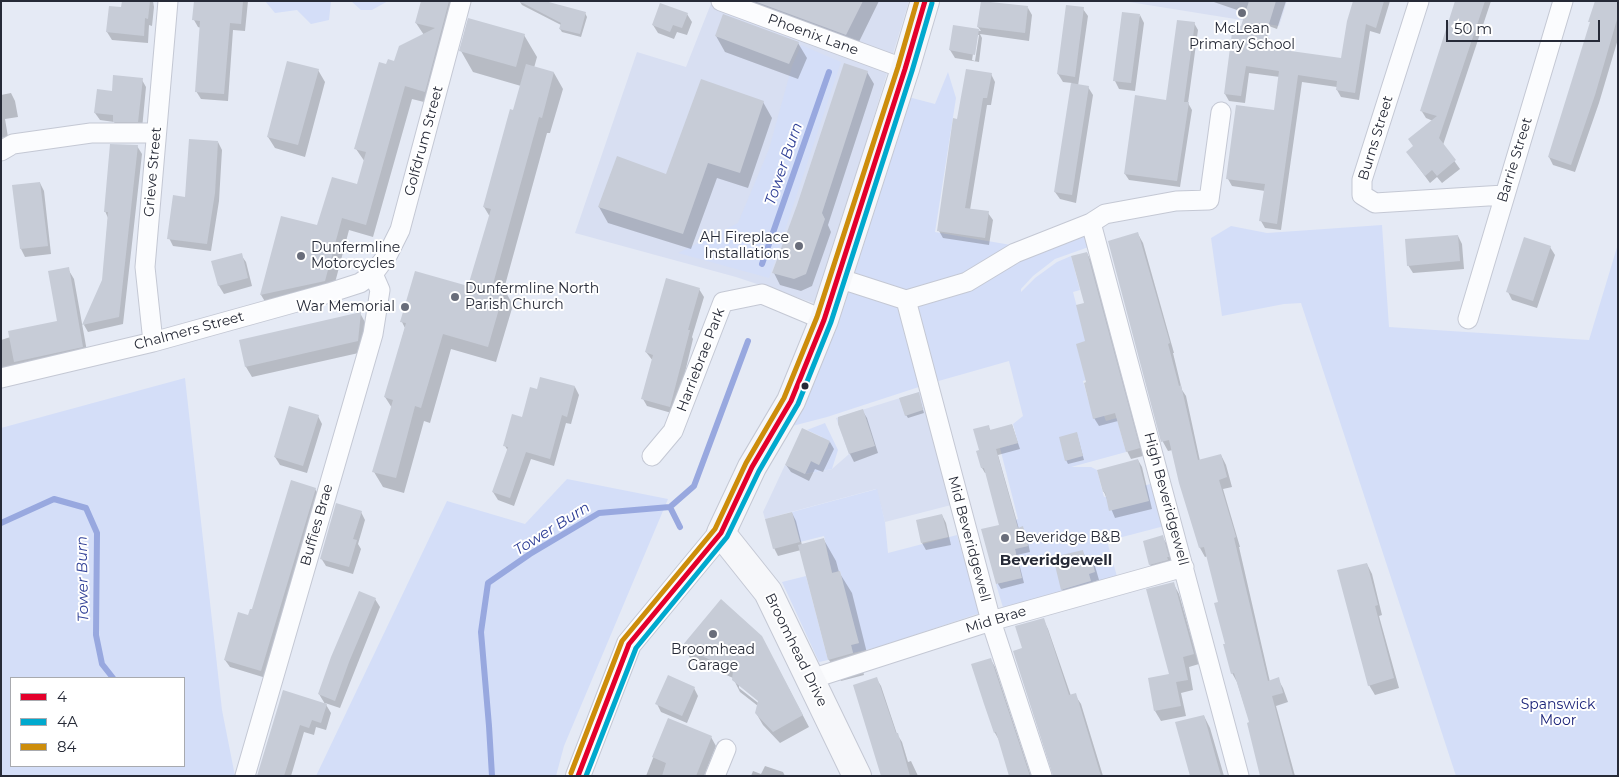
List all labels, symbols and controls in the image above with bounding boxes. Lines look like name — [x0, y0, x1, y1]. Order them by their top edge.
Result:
marker: McLean Primary School — [1236, 7, 1248, 19]
scale bar — [1449, 10, 1603, 42]
street label: Phoenix Lane — [765, 11, 861, 59]
text: 50 m — [1454, 19, 1492, 38]
place label: McLean Primary School — [1189, 21, 1295, 54]
street label: Golfdrum Street — [401, 84, 447, 198]
street label: Burns Street — [1355, 94, 1397, 182]
street label: Barrie Street — [1494, 115, 1536, 205]
water label: Tower Burn — [761, 120, 807, 208]
street label: Grieve Street — [141, 126, 165, 218]
place label: AH Fireplace Installations — [700, 230, 789, 262]
place label: Dunfermline Motorcycles — [311, 240, 400, 272]
marker: AH Fireplace Installations — [793, 240, 805, 252]
marker: Dunfermline Motorcycles — [295, 250, 307, 262]
place label: Dunfermline North Parish Church — [465, 281, 599, 314]
marker: Dunfermline North Parish Church — [449, 291, 461, 303]
place label: War Memorial — [296, 299, 395, 315]
marker: War Memorial — [399, 301, 411, 313]
street label: Harriebrae Park — [673, 306, 729, 414]
street label: Chalmers Street — [132, 308, 246, 354]
unlabelled marker — [800, 381, 810, 391]
street label: High Beveridgewell — [1140, 431, 1192, 567]
street label: Mid Beveridgewell — [944, 474, 994, 604]
street label: Buffies Brae — [297, 482, 337, 568]
water label: Tower Burn — [511, 498, 593, 560]
place label: Beveridge B&B — [1015, 530, 1121, 546]
marker: Beveridge B&B — [999, 532, 1011, 544]
water label: Tower Burn — [73, 536, 93, 622]
district label: Beveridgewell — [1000, 552, 1112, 570]
street label: Broomhead Drive — [761, 591, 831, 709]
street label: Mid Brae — [964, 603, 1028, 637]
marker: Broomhead Garage — [707, 628, 719, 640]
place label: Broomhead Garage — [671, 642, 755, 674]
legend — [10, 677, 185, 767]
text: 4 — [57, 687, 67, 706]
park label: Spanswick Moor — [1521, 697, 1595, 730]
text: 4A — [57, 712, 78, 731]
text: 84 — [57, 737, 77, 756]

